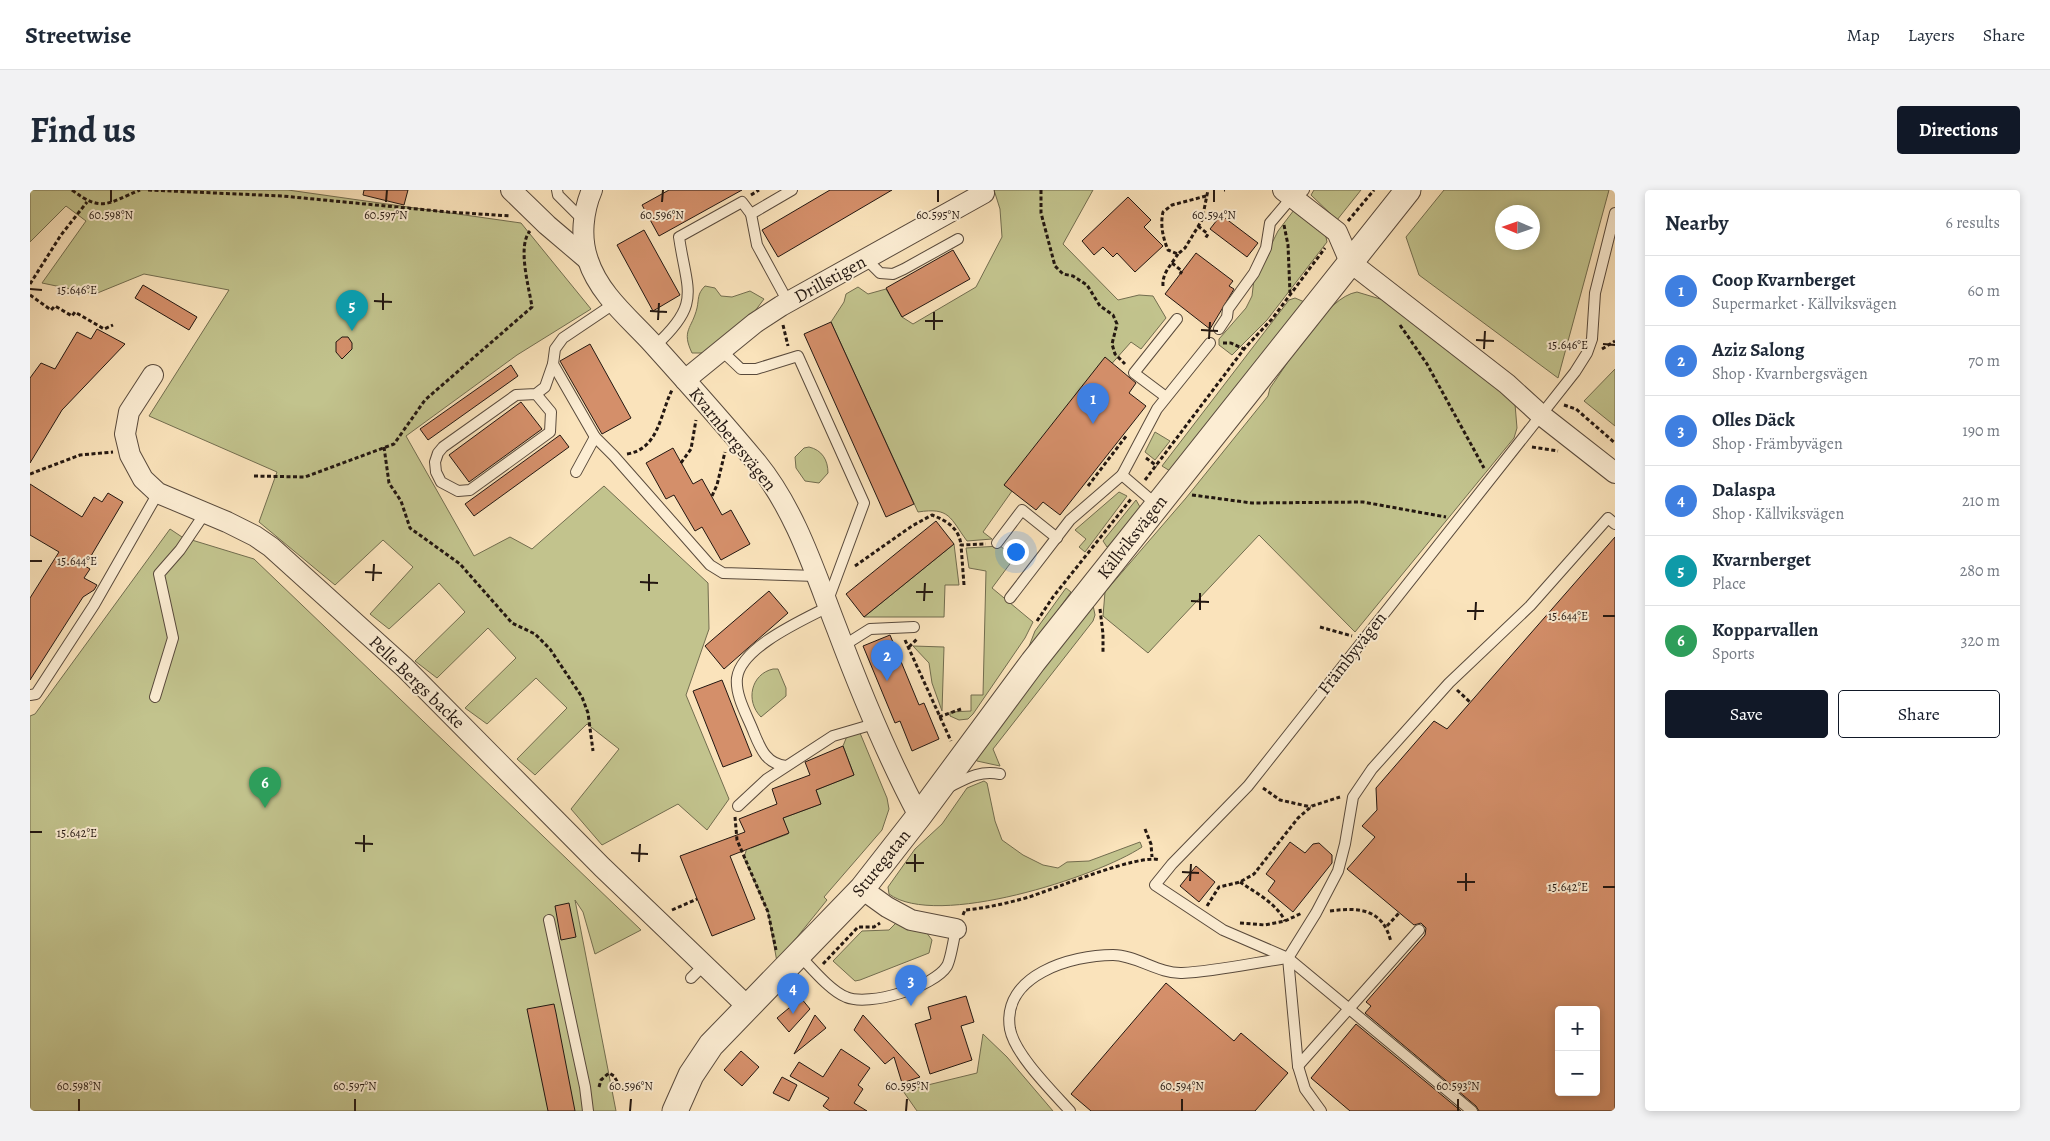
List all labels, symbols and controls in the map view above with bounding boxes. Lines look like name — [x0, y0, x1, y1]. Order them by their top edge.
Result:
text: Streetwise — [25, 19, 131, 51]
text: Map — [1847, 23, 1880, 47]
text: Layers — [1908, 23, 1955, 47]
text: Share — [1983, 23, 2025, 47]
text: Find us — [30, 106, 136, 154]
button: Directions — [1897, 106, 2020, 154]
north arrow — [1495, 205, 1540, 250]
text: 60.598°N — [89, 207, 134, 223]
text: 60.597°N — [364, 207, 408, 223]
text: 60.596°N — [640, 207, 684, 223]
text: 60.595°N — [916, 207, 960, 223]
text: 60.594°N — [1192, 207, 1236, 223]
text: Nearby — [1665, 209, 1728, 237]
text: 6 results — [1946, 212, 2000, 234]
street label: Drillstigen — [790, 249, 870, 309]
text: Coop Kvarnberget — [1712, 267, 1856, 293]
text: 1 — [1678, 280, 1684, 302]
text: 60 m — [1968, 280, 2000, 302]
text: 15.646°E — [57, 282, 97, 298]
pin: 5 — [336, 290, 368, 331]
text: Supermarket · Källviksvägen — [1712, 293, 1897, 315]
text: 15.646°E — [1548, 337, 1588, 353]
text: Aziz Salong — [1712, 337, 1804, 363]
text: 2 — [1677, 350, 1685, 372]
text: 70 m — [1968, 350, 2000, 372]
text: Shop · Kvarnbergsvägen — [1712, 363, 1868, 385]
street label: Kvarnbergsvägen — [684, 382, 782, 496]
pin: 1 — [1077, 383, 1109, 424]
text: Olles Däck — [1712, 407, 1795, 433]
text: 3 — [1678, 420, 1684, 442]
text: 190 m — [1962, 420, 2000, 442]
text: Shop · Främbyvägen — [1712, 433, 1843, 455]
text: Dalaspa — [1712, 477, 1776, 503]
street label: Källviksvägen — [1092, 490, 1173, 584]
text: 4 — [1677, 490, 1685, 512]
text: 210 m — [1962, 490, 2000, 512]
text: Shop · Källviksvägen — [1712, 503, 1844, 525]
your location — [1003, 539, 1029, 565]
text: Kvarnberget — [1712, 547, 1811, 573]
text: 15.644°E — [57, 553, 97, 569]
text: 5 — [1678, 560, 1684, 582]
text: 280 m — [1960, 560, 2000, 582]
text: Place — [1712, 573, 1746, 595]
street label: Främbyvägen — [1312, 607, 1392, 699]
text: 15.644°E — [1548, 608, 1588, 624]
text: Kopparvallen — [1712, 617, 1819, 643]
street label: Pelle Bergs backe — [364, 630, 470, 734]
text: 6 — [1677, 630, 1685, 652]
text: 320 m — [1961, 630, 2000, 652]
pin: 2 — [871, 640, 903, 681]
text: Sports — [1712, 643, 1755, 665]
button: Save — [1665, 690, 1828, 738]
button: Share — [1838, 690, 2000, 738]
pin: 6 — [249, 767, 281, 808]
street label: Sturegatan — [846, 824, 916, 902]
text: 15.642°E — [57, 825, 97, 841]
text: 15.642°E — [1548, 879, 1588, 895]
pin: 3 — [895, 965, 927, 1006]
pin: 4 — [777, 973, 809, 1014]
map controls — [1555, 1006, 1600, 1096]
button: + — [1555, 1006, 1600, 1051]
button: − — [1555, 1051, 1600, 1096]
text: 60.598°N — [57, 1078, 102, 1094]
text: 60.597°N — [333, 1078, 377, 1094]
text: 60.596°N — [609, 1078, 653, 1094]
text: 60.595°N — [885, 1078, 929, 1094]
text: 60.594°N — [1160, 1078, 1204, 1094]
text: 60.593°N — [1436, 1078, 1480, 1094]

